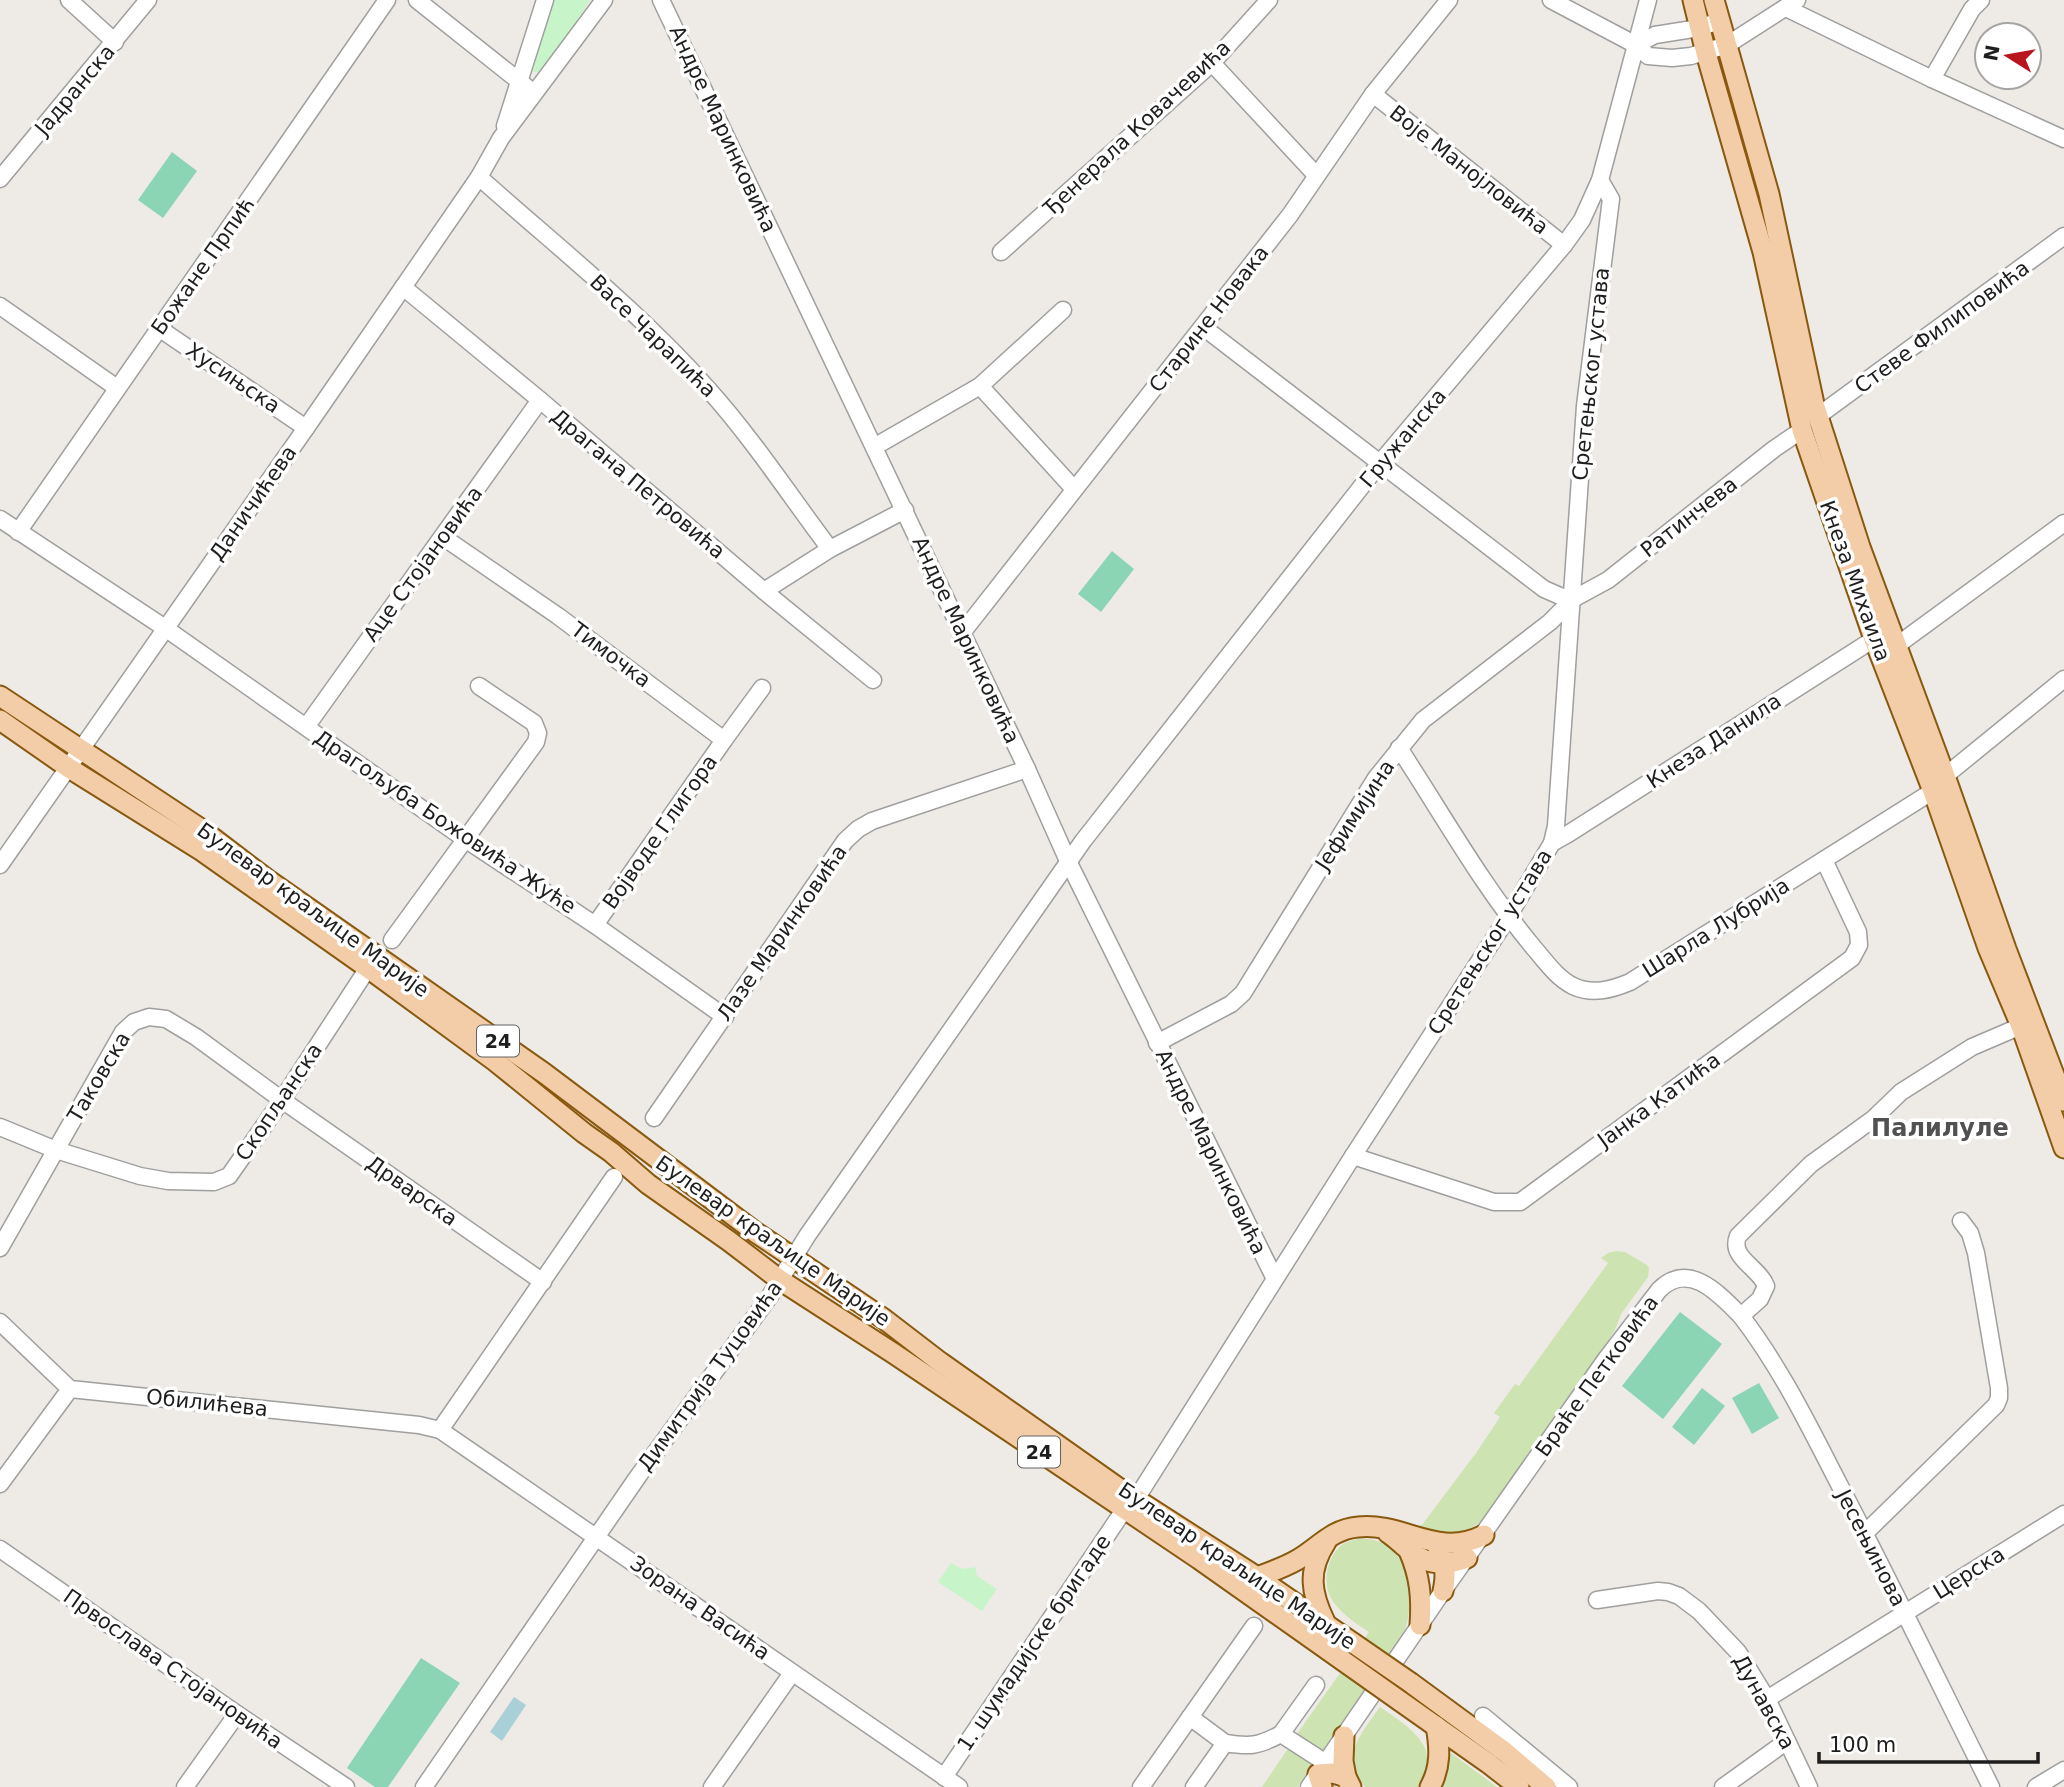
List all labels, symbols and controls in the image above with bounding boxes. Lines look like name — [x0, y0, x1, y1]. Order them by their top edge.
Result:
north arrow — [1973, 21, 2043, 91]
street label: Андре Маринковића — [665, 22, 781, 236]
street label: Ђенерала Ковачевића — [1038, 35, 1235, 221]
street label: Јадранска — [29, 40, 120, 142]
text: N — [1979, 43, 2004, 63]
street label: Воје Манојловића — [1385, 101, 1553, 239]
street label: Божане Прпић — [147, 193, 259, 339]
street label: Старине Новака — [1144, 241, 1274, 397]
street label: Стеве Филиповића — [1850, 256, 2034, 398]
street label: Сретењског устава — [1568, 266, 1614, 482]
street label: Васе Чарапића — [585, 270, 721, 402]
street label: Хусињска — [182, 338, 284, 418]
street label: Гружанска — [1355, 384, 1451, 492]
street label: Драгана Петровића — [546, 404, 730, 564]
street label: Даничићева — [205, 441, 301, 565]
street label: Ратинчева — [1636, 472, 1742, 562]
street label: Аце Стојановића — [359, 482, 487, 646]
street label: Кнеза Михаила — [1815, 497, 1895, 665]
street label: Андре Маринковића — [908, 533, 1024, 747]
street label: Тимочка — [566, 617, 655, 693]
street label: Кнеза Данила — [1642, 689, 1786, 793]
street label: Драгољуба Божовића Жуће — [310, 725, 580, 919]
street label: Војводе Глигора — [598, 750, 722, 914]
street label: Јефимијина — [1309, 756, 1399, 876]
street label: Булевар краљице Марије — [192, 818, 434, 1002]
street label: Лазе Маринковића — [712, 840, 852, 1026]
street label: Сретењског устава — [1423, 845, 1557, 1039]
street label: Шарла Лубрија — [1638, 873, 1794, 983]
road number: 24 — [477, 1026, 519, 1056]
street label: Таковска — [62, 1028, 135, 1127]
street label: Скопљанска — [231, 1039, 327, 1165]
street label: Андре Маринковића — [1151, 1045, 1271, 1259]
street label: Јанка Катића — [1592, 1048, 1725, 1154]
district label: Палилуле — [1871, 1114, 2009, 1142]
street label: Дрварска — [362, 1151, 462, 1231]
street label: Булевар краљице Марије — [651, 1151, 895, 1331]
street label: Димитрија Туцовића — [633, 1276, 787, 1476]
street label: Браће Петковића — [1531, 1291, 1663, 1461]
street label: Обилићева — [145, 1385, 269, 1421]
road number: 24 — [1018, 1436, 1060, 1468]
street label: Булевар краљице Марије — [1114, 1478, 1360, 1654]
street label: Јесењинова — [1830, 1484, 1911, 1610]
street label: 1. шумадијске бригаде — [952, 1530, 1116, 1756]
street label: Церска — [1929, 1542, 2009, 1604]
street label: Зорана Васића — [626, 1551, 774, 1665]
street label: Првослава Стојановића — [59, 1584, 287, 1754]
street label: Дунавска — [1728, 1650, 1800, 1754]
scale bar — [1819, 1720, 2038, 1764]
text: 100 m — [1829, 1733, 1896, 1757]

